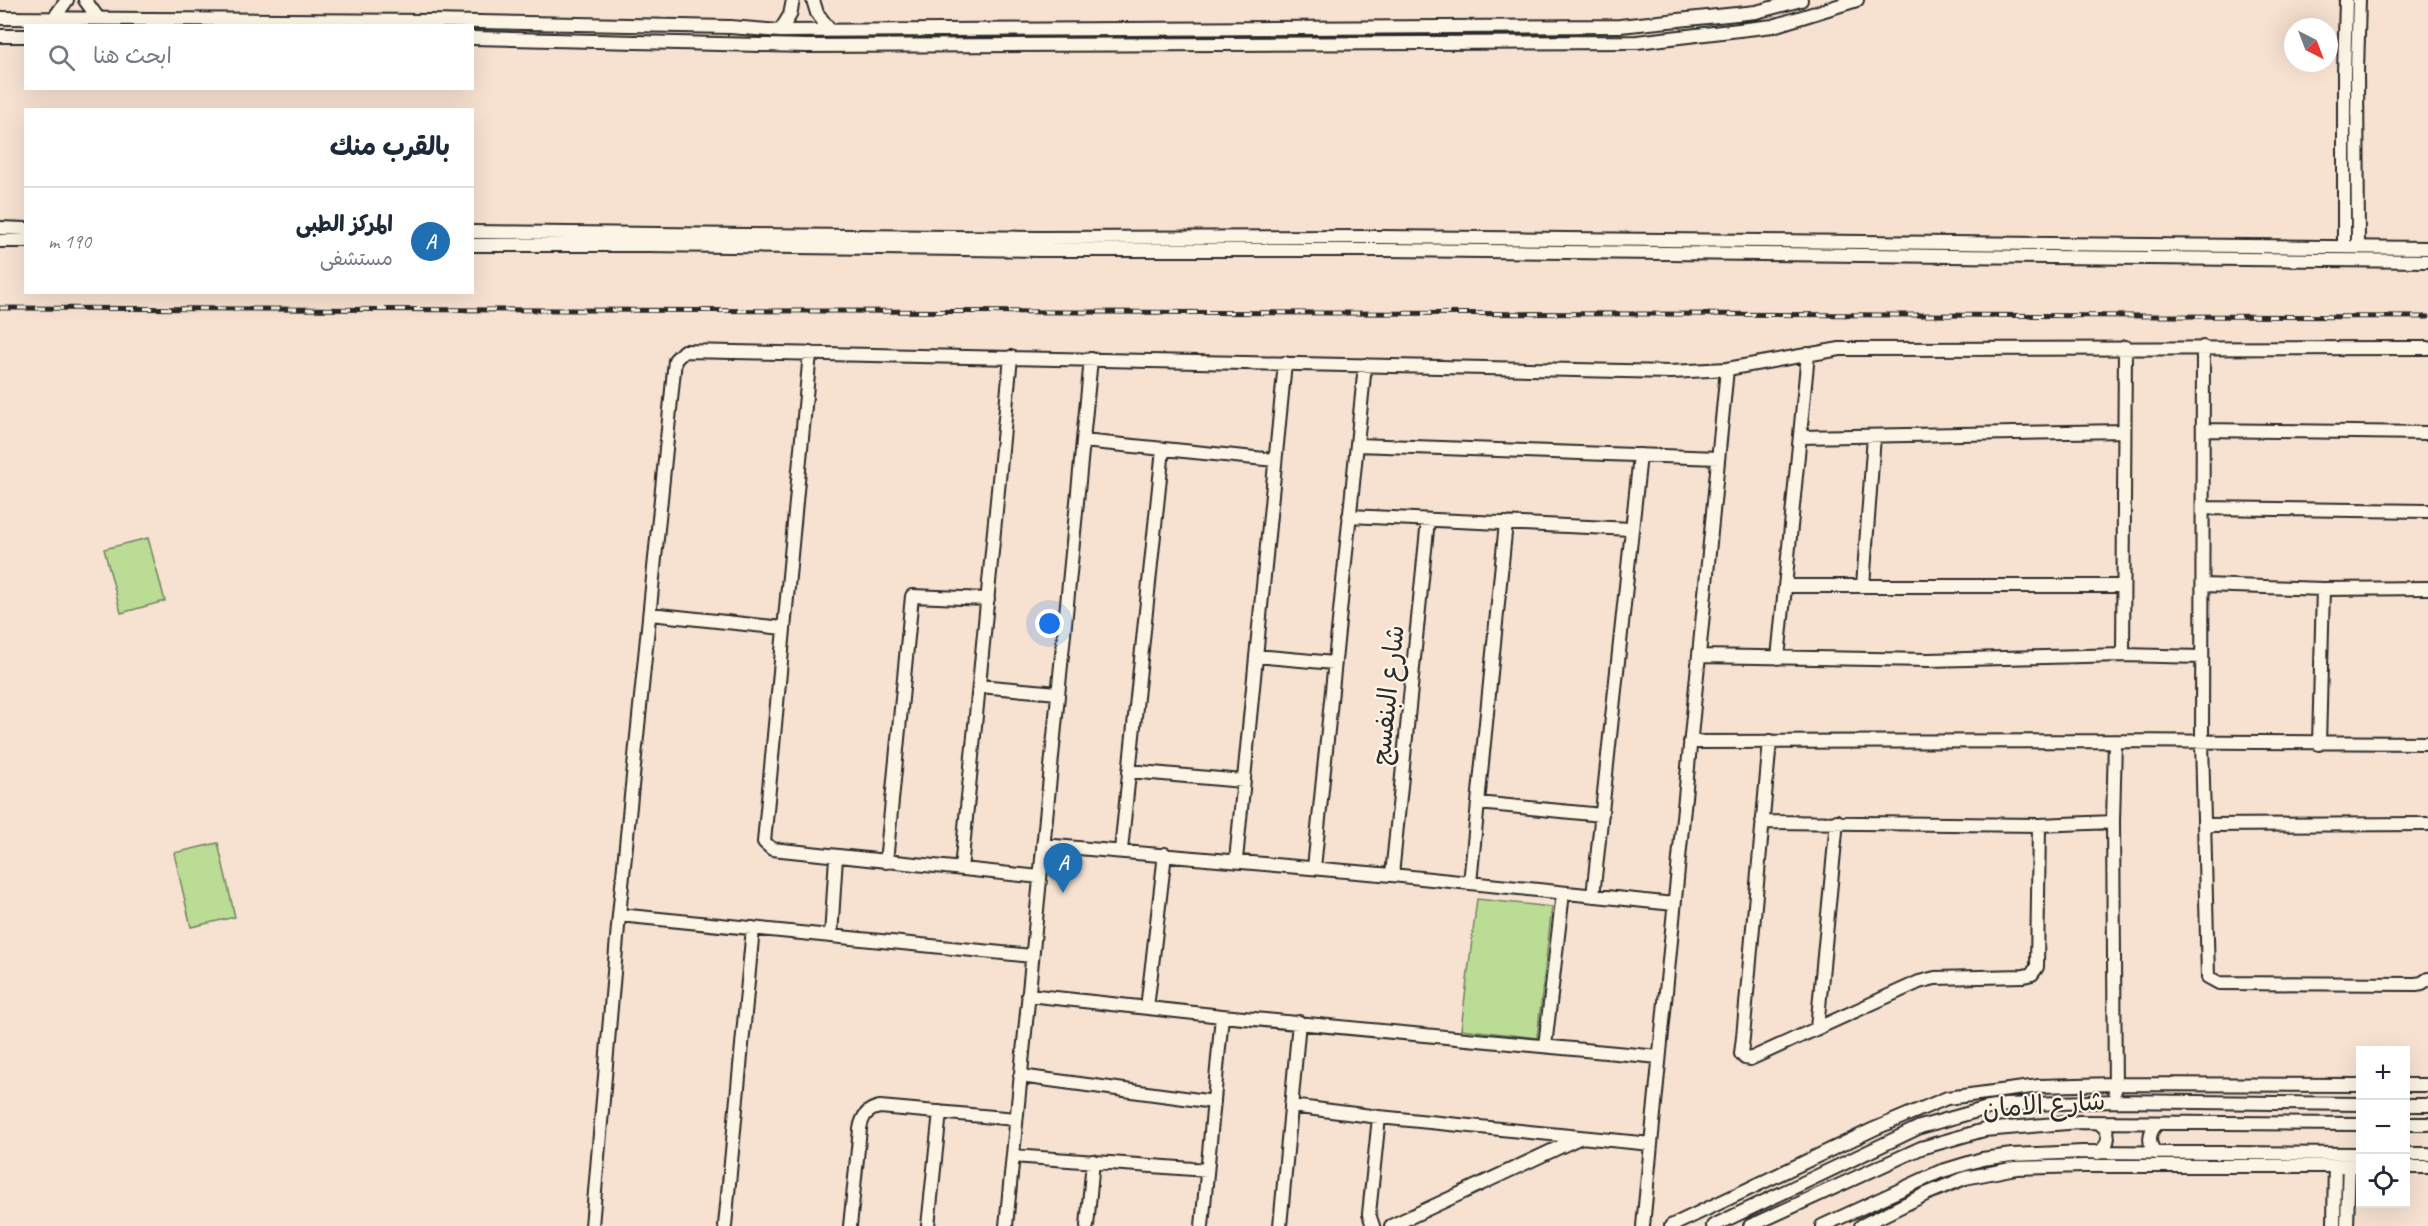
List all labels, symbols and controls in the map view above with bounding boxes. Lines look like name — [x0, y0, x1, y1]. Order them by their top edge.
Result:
north arrow — [2284, 18, 2338, 72]
search box — [24, 24, 474, 90]
icon: search — [45, 41, 78, 74]
text: ابحث هنا — [93, 42, 172, 70]
text: بالقرب منك — [330, 130, 450, 163]
text: المركز الطبى — [296, 210, 393, 238]
text: 190 m — [48, 229, 91, 254]
text: A — [425, 229, 436, 254]
text: مستشفى — [320, 246, 393, 271]
your location — [1035, 609, 1064, 638]
street label: شارع البنفسج — [1364, 623, 1413, 767]
pin: A — [1044, 844, 1082, 893]
map controls — [2356, 1046, 2410, 1208]
button: + — [2356, 1046, 2410, 1100]
street label: شارع الامان — [1981, 1084, 2107, 1127]
button: − — [2356, 1100, 2410, 1154]
button: locate — [2356, 1154, 2410, 1208]

